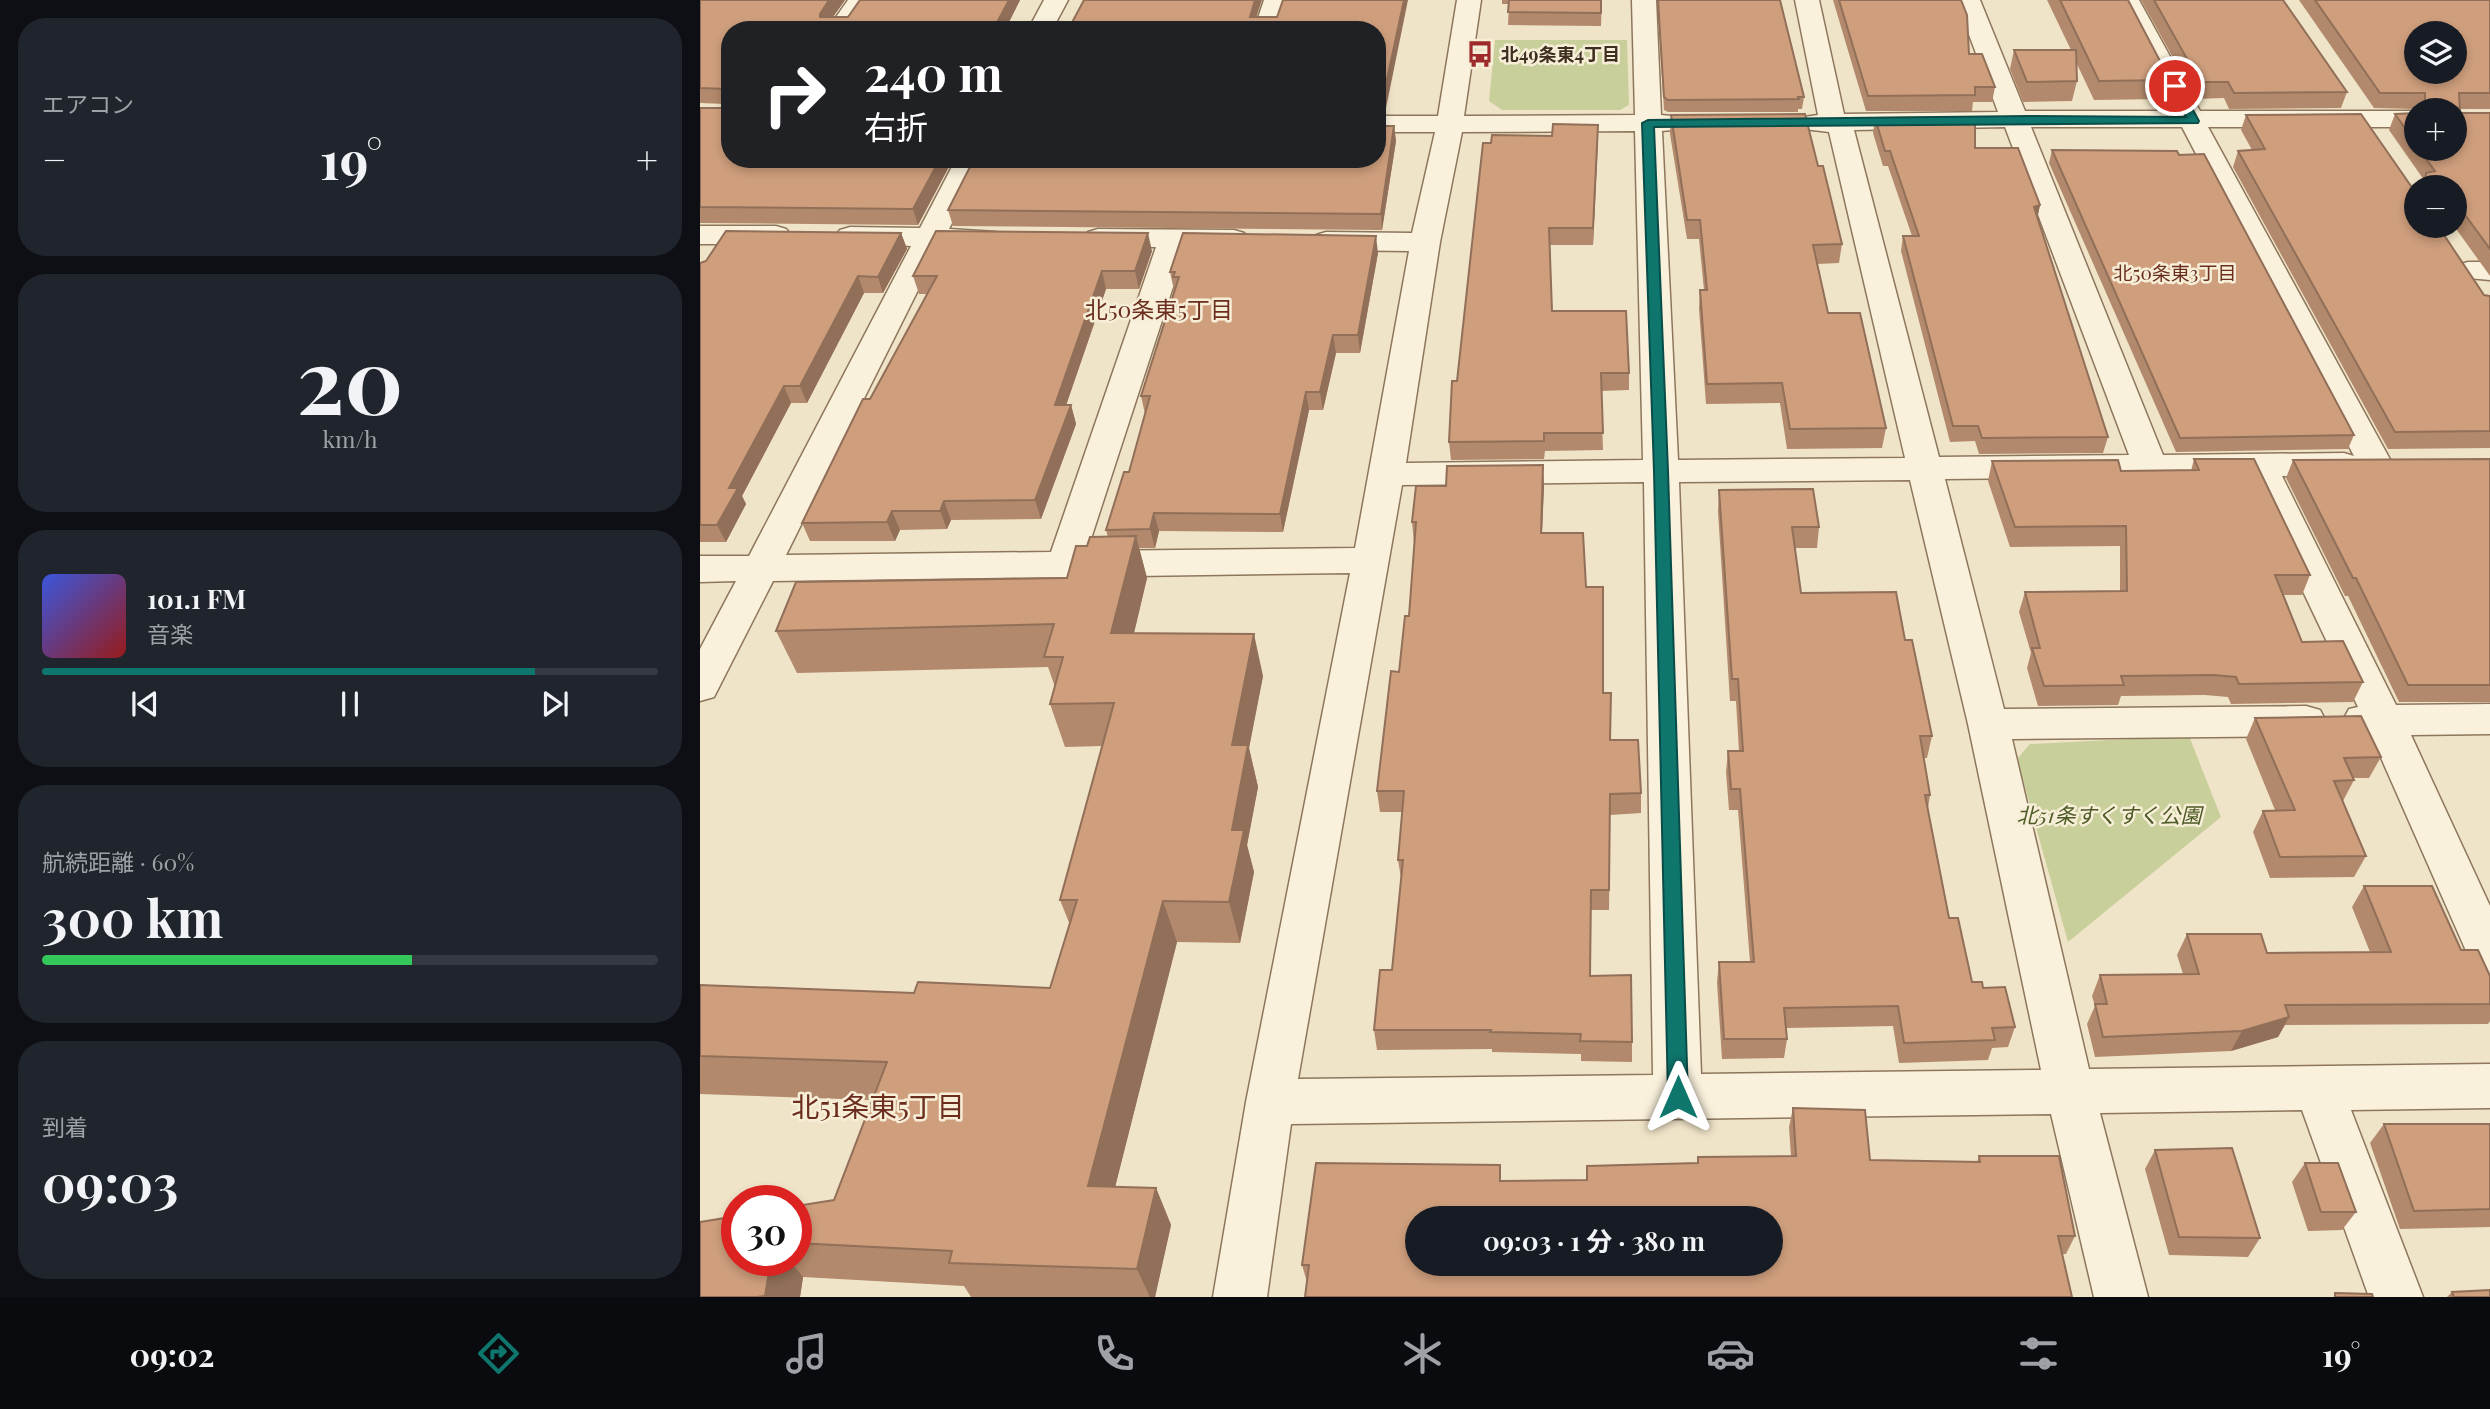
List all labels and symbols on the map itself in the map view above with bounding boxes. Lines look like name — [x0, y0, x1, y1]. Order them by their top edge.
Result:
bus stop icon: 北49条東4丁目 — [1465, 39, 1495, 69]
place label: 北49条東4丁目 — [1501, 42, 1620, 66]
pin — [2145, 56, 2205, 116]
district label: 北50条東3丁目 — [2114, 259, 2236, 285]
district label: 北50条東5丁目 — [1085, 293, 1233, 324]
park label: 北51条すくすく公園 — [2017, 800, 2204, 828]
position arrow — [1641, 1060, 1715, 1134]
district label: 北51条東5丁目 — [791, 1087, 965, 1124]
speed limit sign: 30 — [721, 1185, 812, 1276]

